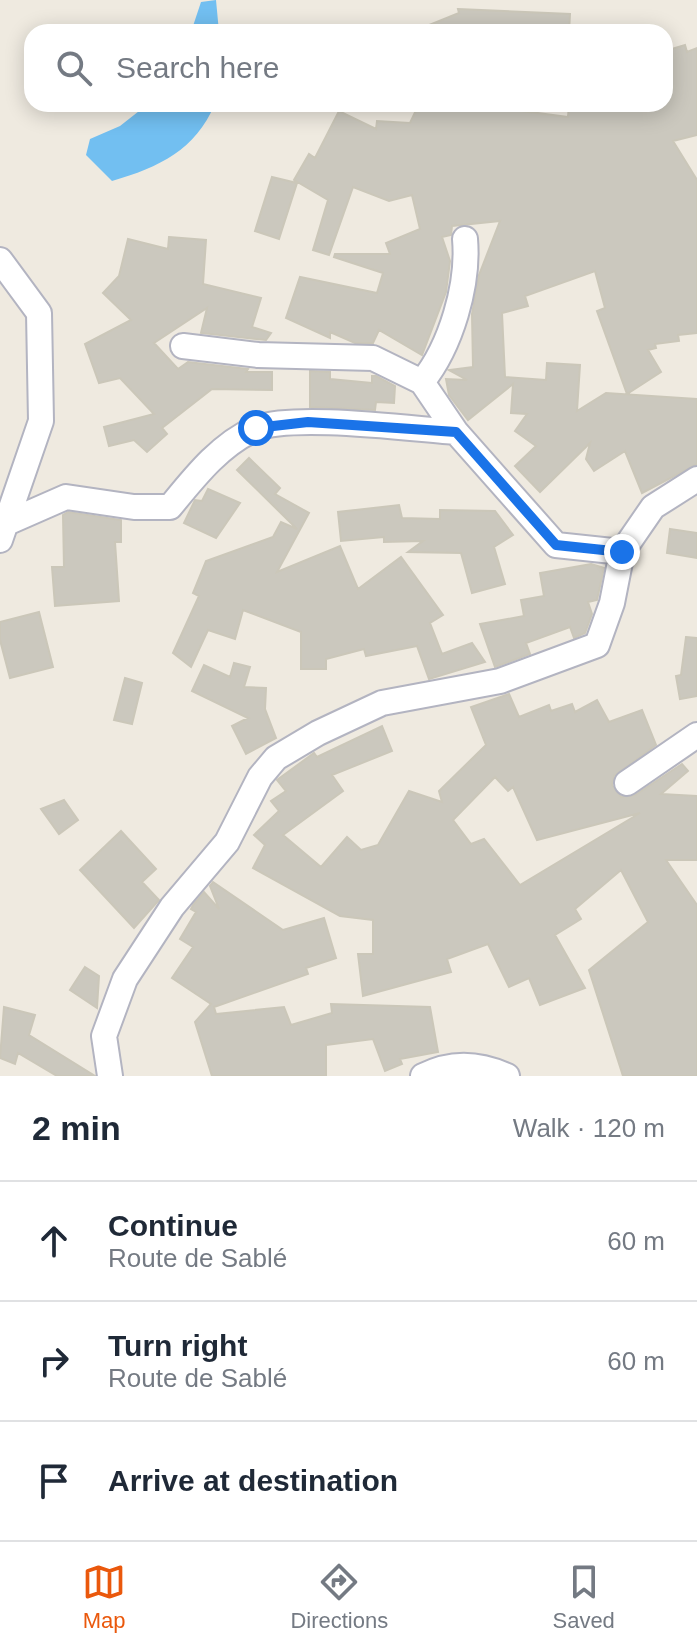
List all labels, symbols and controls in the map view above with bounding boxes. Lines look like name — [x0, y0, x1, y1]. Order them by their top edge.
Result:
search box — [24, 24, 673, 112]
icon: search — [52, 46, 96, 90]
text: Search here — [116, 51, 279, 84]
route start — [238, 410, 274, 446]
route end — [604, 534, 640, 570]
text: 2 min — [32, 1109, 121, 1147]
text: Walk · 120 m — [513, 1113, 665, 1143]
text: Continue — [108, 1209, 238, 1242]
icon: ahead — [32, 1219, 76, 1263]
text: 60 m — [607, 1226, 665, 1256]
text: Route de Sablé — [108, 1243, 287, 1273]
text: Turn right — [108, 1329, 247, 1362]
icon: right — [32, 1339, 76, 1383]
text: 60 m — [607, 1346, 665, 1376]
text: Route de Sablé — [108, 1363, 287, 1393]
icon: arrive — [32, 1459, 76, 1503]
text: Arrive at destination — [108, 1464, 398, 1497]
tab: Map — [82, 1560, 126, 1634]
tab: Directions — [290, 1560, 388, 1634]
tab: Saved — [552, 1560, 615, 1634]

